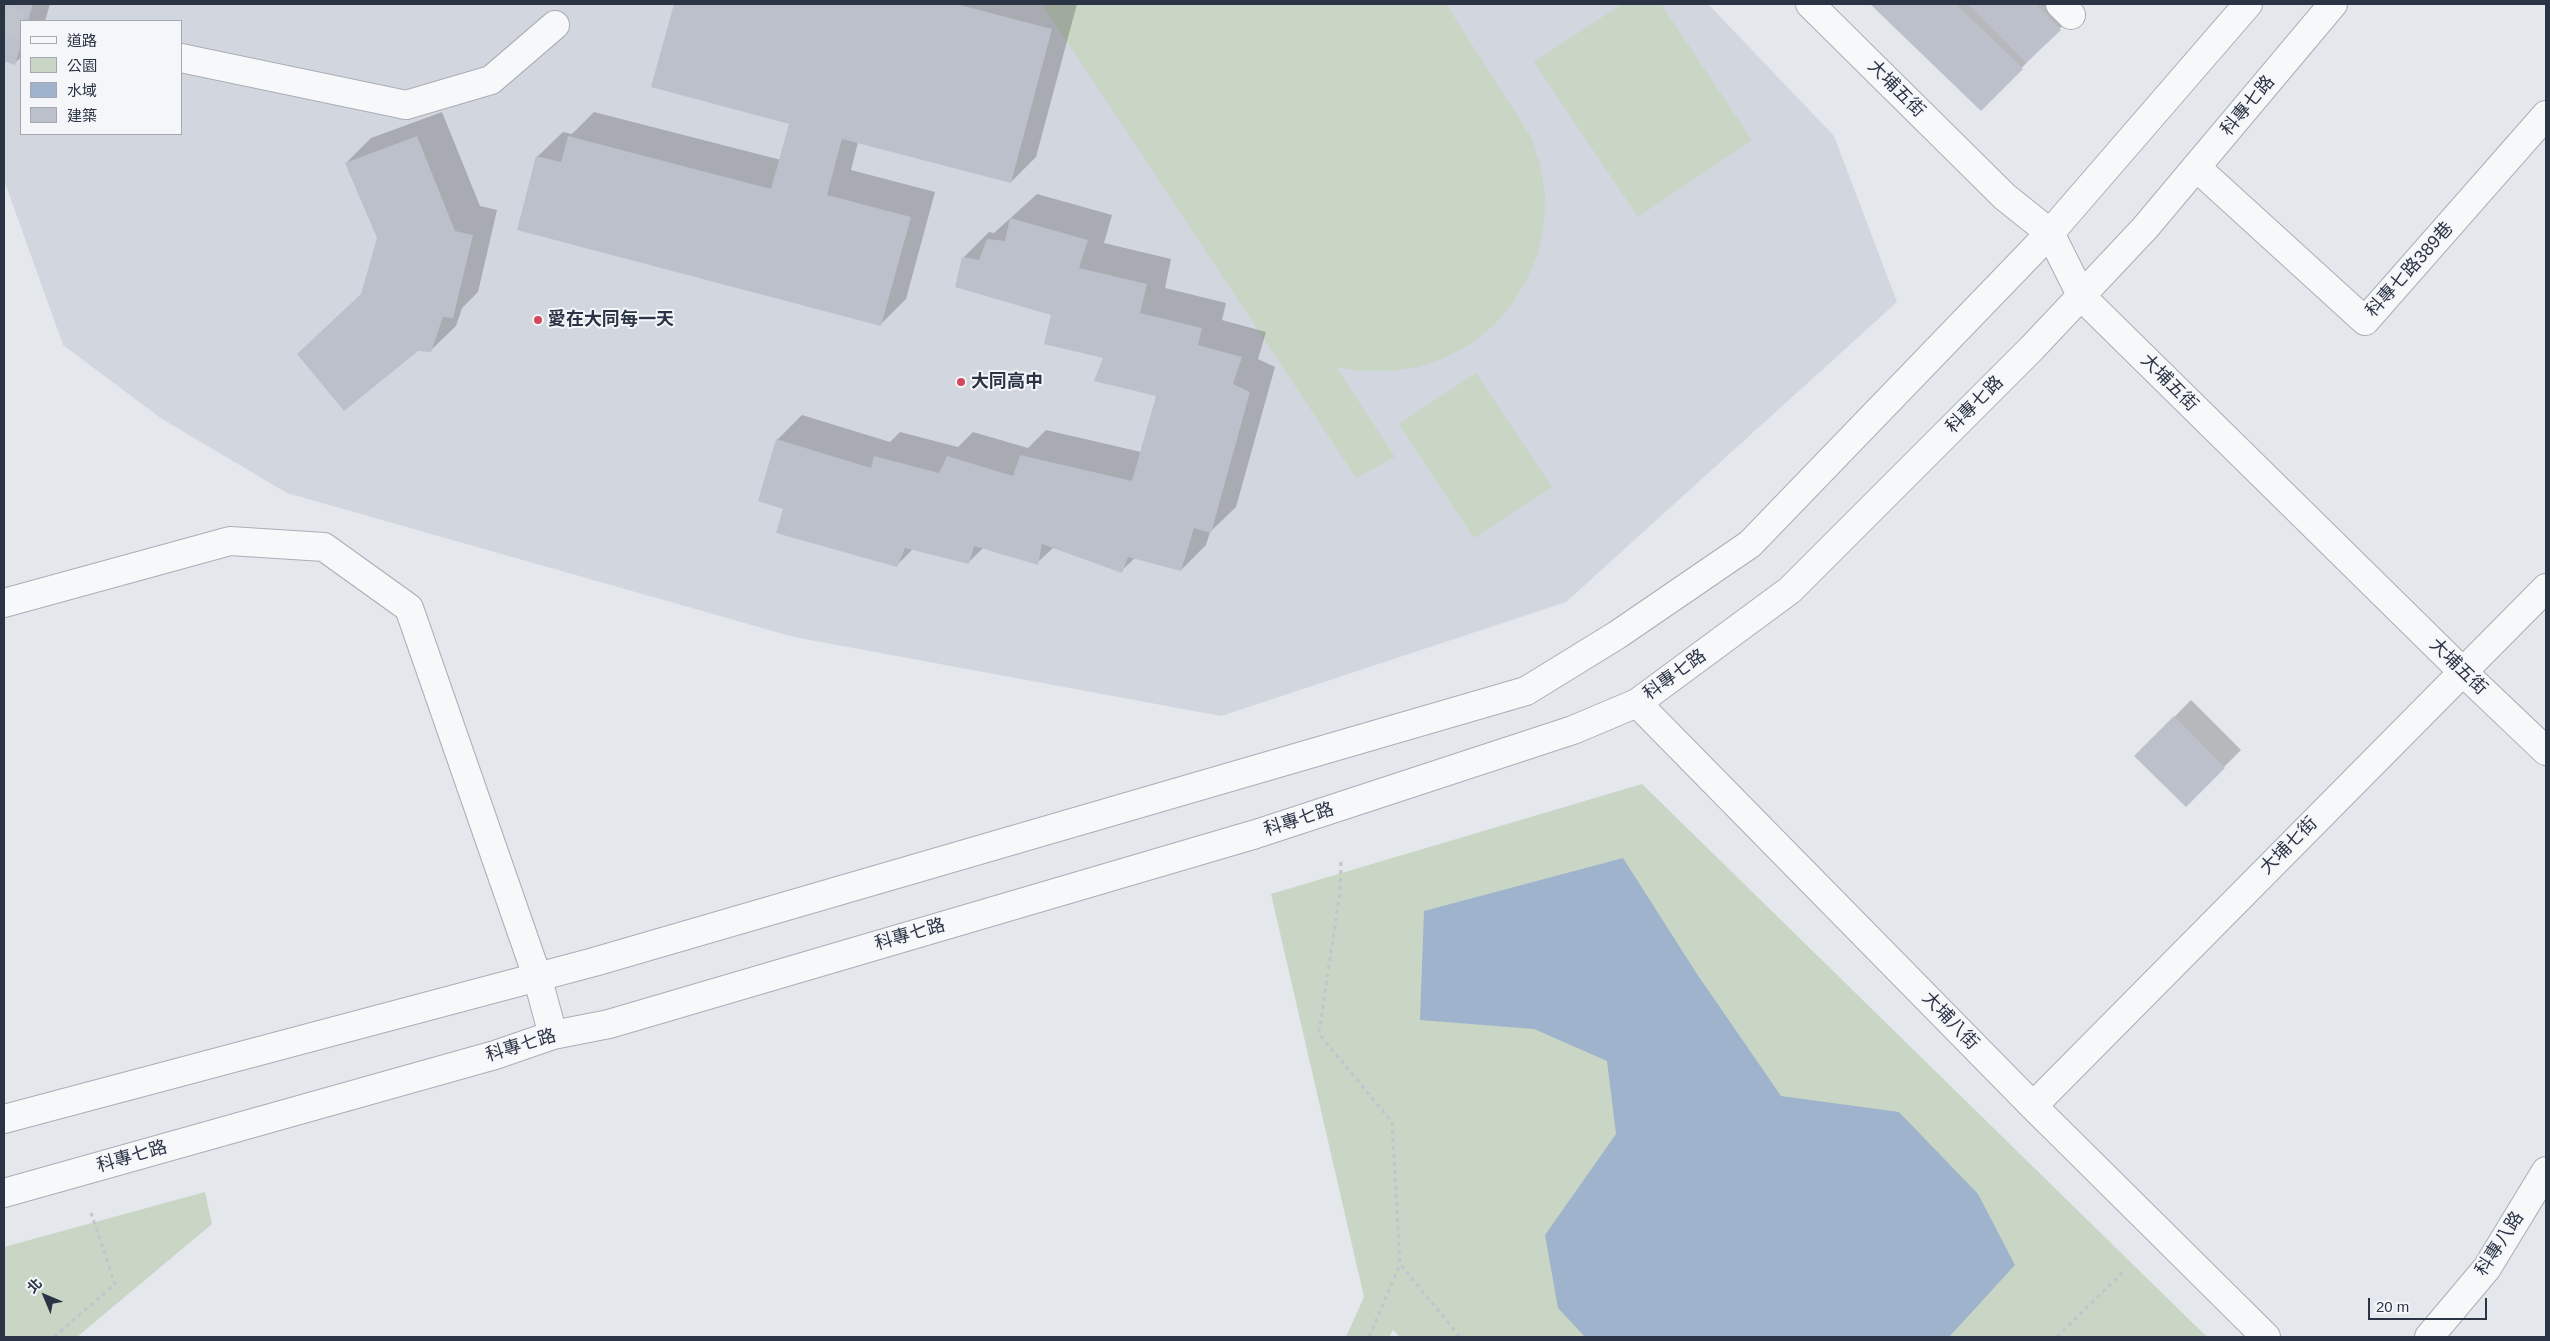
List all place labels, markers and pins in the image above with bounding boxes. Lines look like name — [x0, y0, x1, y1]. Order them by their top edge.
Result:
place label: 愛在大同每一天 — [548, 309, 674, 331]
marker: 愛在大同每一天 — [532, 314, 544, 326]
place label: 大同高中 — [971, 371, 1043, 393]
marker: 大同高中 — [955, 376, 967, 388]

